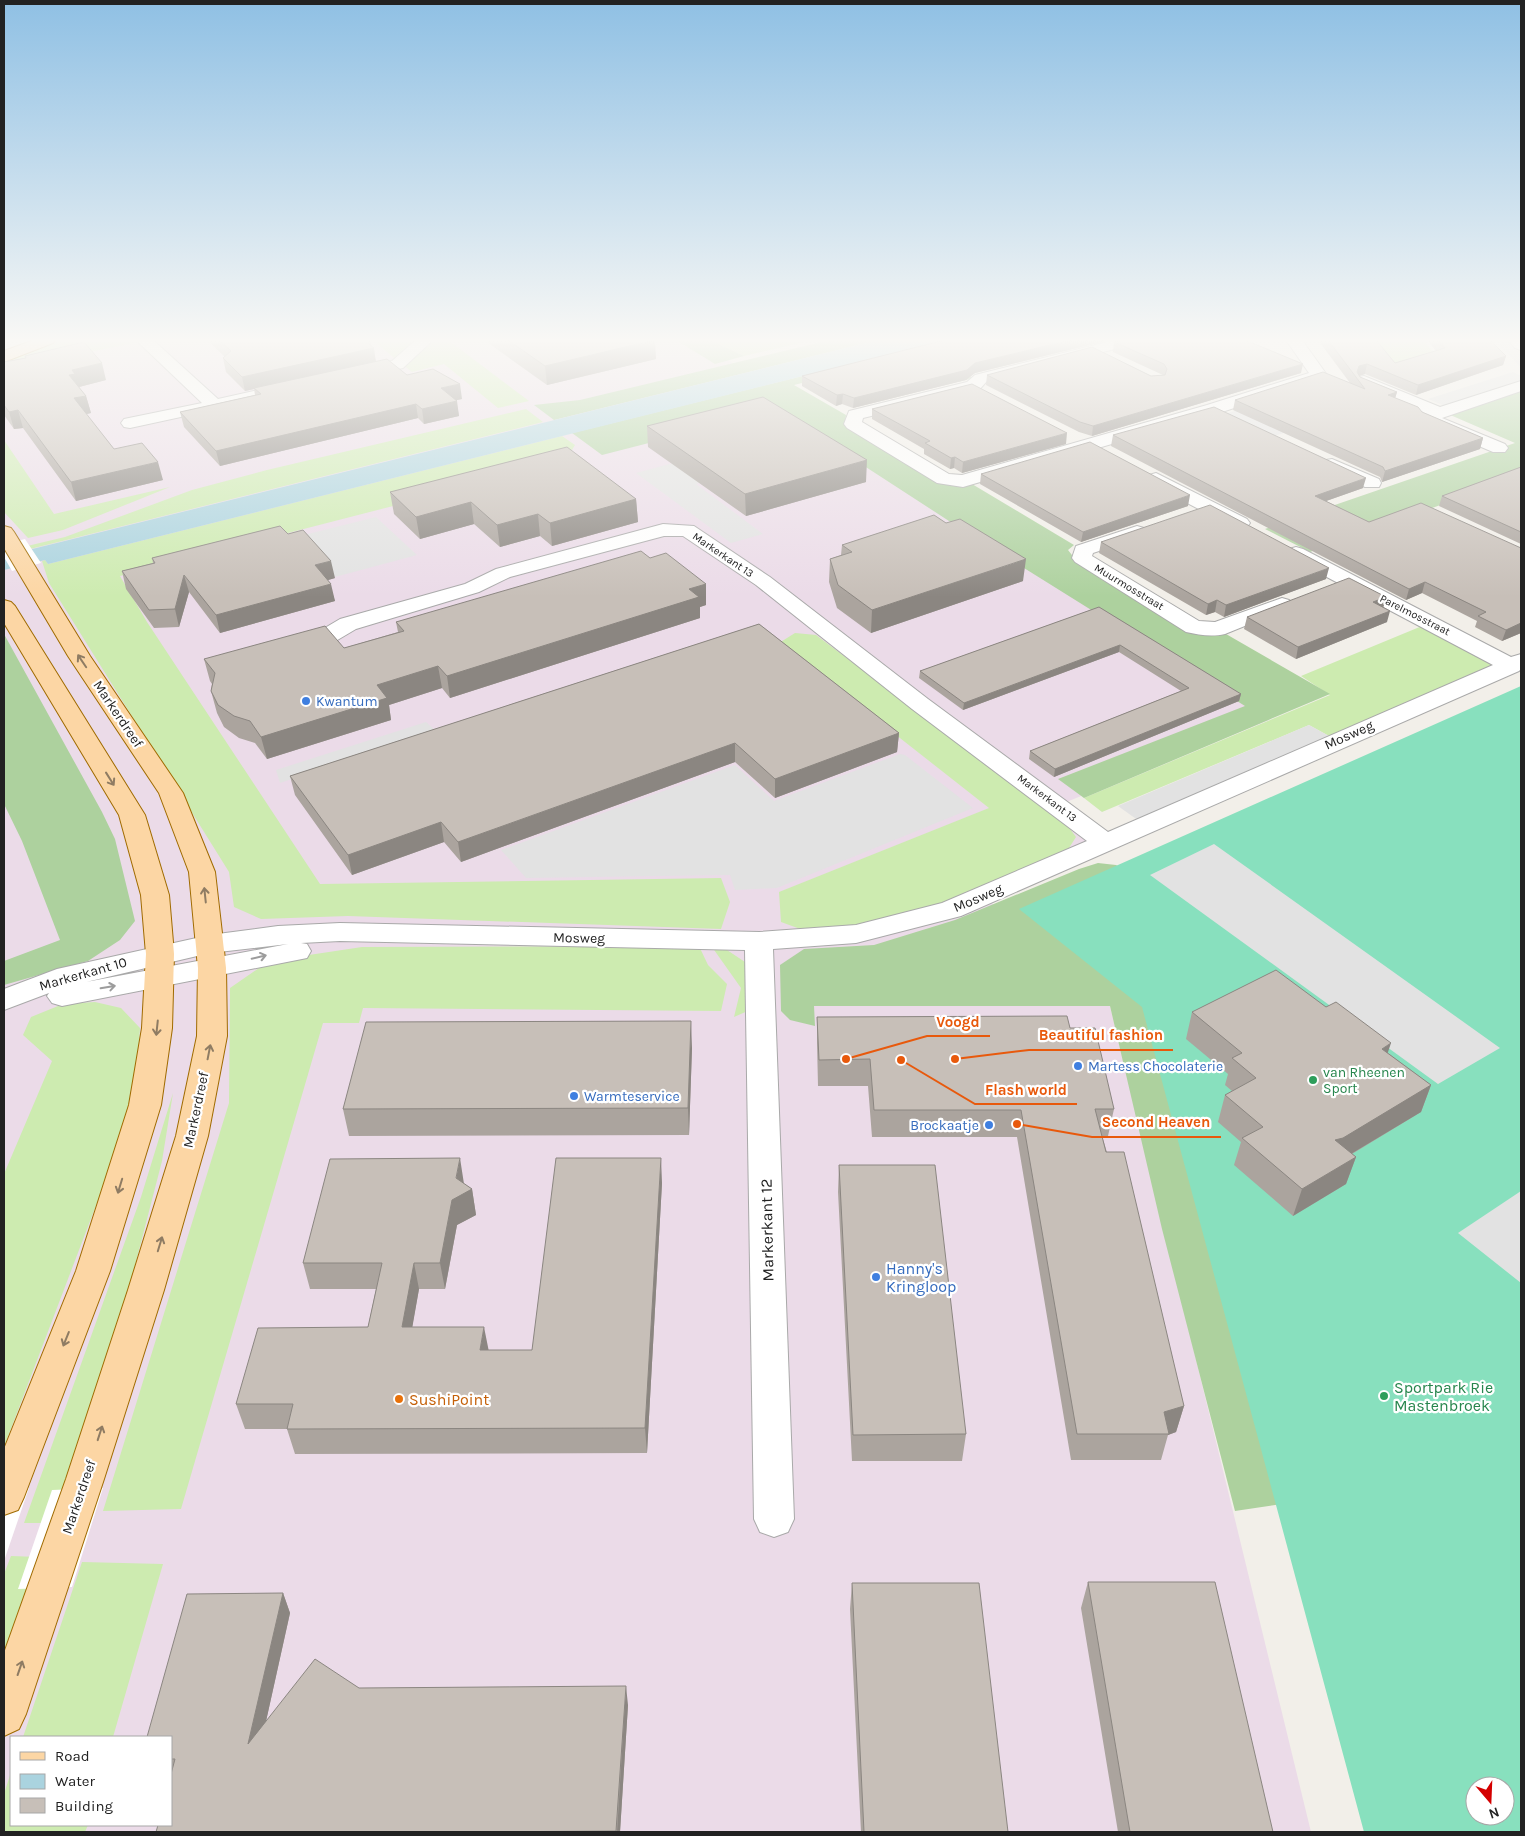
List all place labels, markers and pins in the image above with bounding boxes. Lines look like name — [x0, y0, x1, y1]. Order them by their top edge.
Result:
place label: Kwantum — [316, 693, 378, 710]
marker: Kwantum — [300, 695, 312, 707]
callout: Voogd — [927, 1006, 990, 1036]
callout: Beautiful fashion — [1029, 1020, 1173, 1050]
place label: Martess Chocolaterie — [1088, 1058, 1223, 1075]
marker: Martess Chocolaterie — [1072, 1060, 1084, 1072]
place label: van Rheenen Sport — [1323, 1064, 1405, 1097]
callout: Flash world — [975, 1074, 1077, 1104]
marker: van Rheenen Sport — [1307, 1074, 1319, 1086]
place label: Warmteservice — [584, 1088, 680, 1105]
marker: Warmteservice — [568, 1090, 580, 1102]
callout: Second Heaven — [1092, 1107, 1221, 1137]
place label: Brockaatje — [910, 1117, 979, 1134]
marker: Brockaatje — [983, 1119, 995, 1131]
place label: Hanny's Kringloop — [886, 1259, 956, 1296]
marker: Hanny's Kringloop — [870, 1271, 882, 1283]
place label: Sportpark Rie Mastenbroek — [1394, 1378, 1493, 1415]
place label: SushiPoint — [409, 1390, 489, 1409]
marker: Sportpark Rie Mastenbroek — [1378, 1390, 1390, 1402]
marker: SushiPoint — [393, 1393, 405, 1405]

